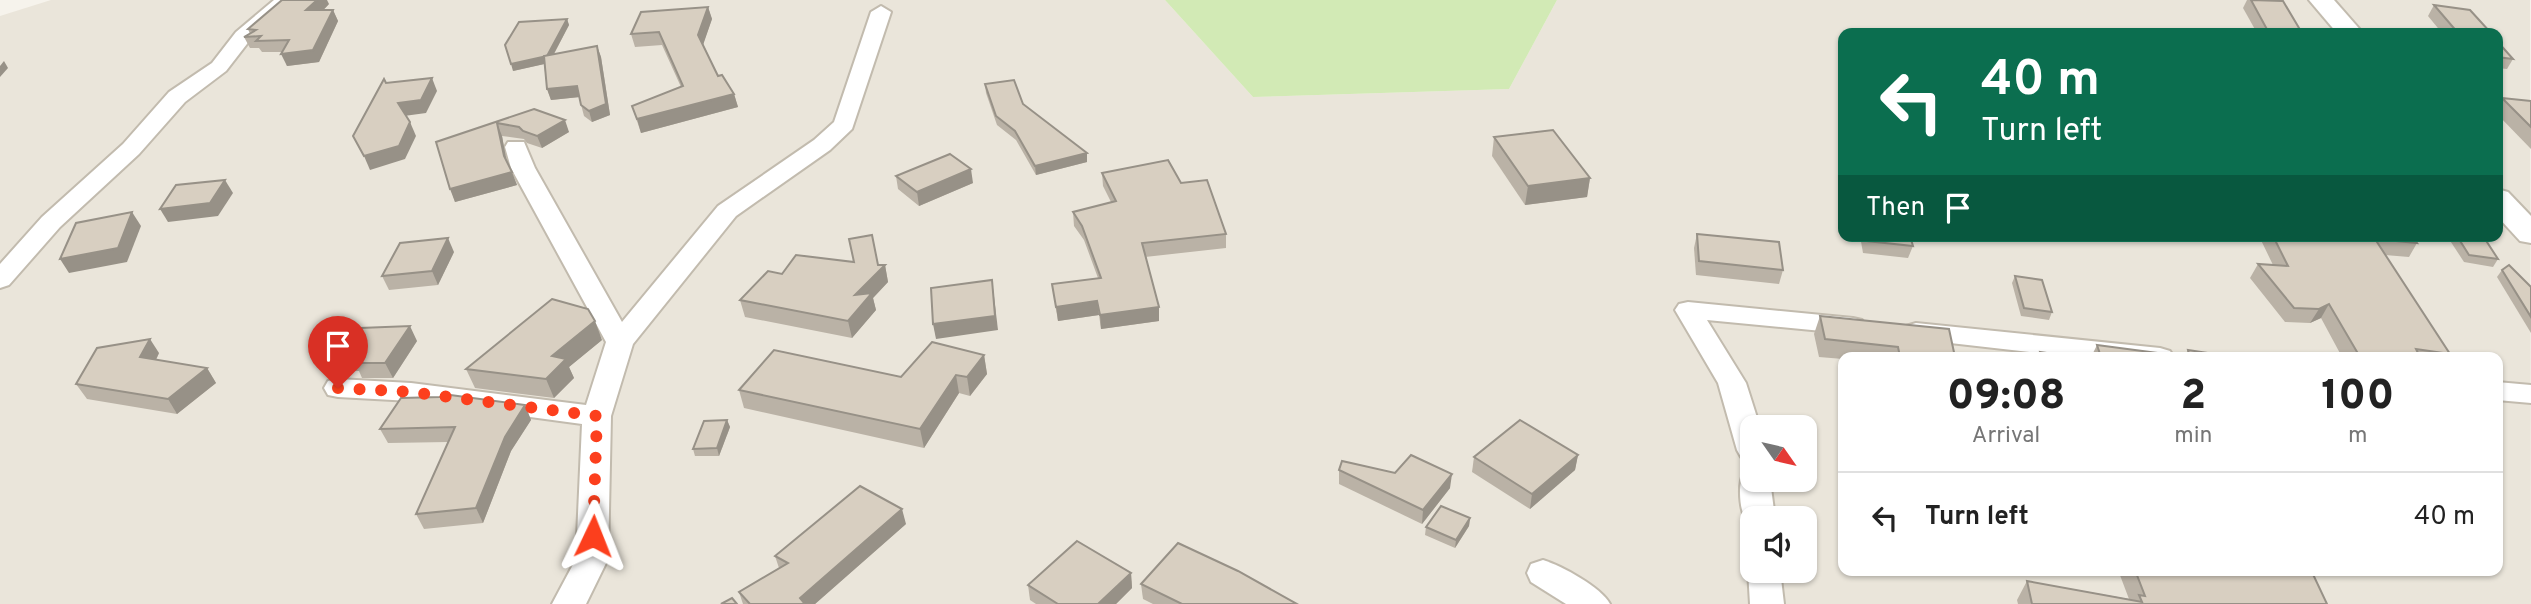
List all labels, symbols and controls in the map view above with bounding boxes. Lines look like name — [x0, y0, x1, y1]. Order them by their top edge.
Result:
text: 40 m — [1981, 51, 2100, 113]
icon: left — [1866, 56, 1957, 147]
text: Turn left — [1981, 112, 2102, 152]
icon: arrive — [1939, 189, 1977, 227]
text: Then — [1866, 192, 1925, 225]
pin — [308, 316, 368, 388]
icon: arrive — [319, 327, 357, 365]
text: 09:08 — [1947, 371, 2066, 424]
text: 2 — [2180, 371, 2206, 424]
text: 100 — [2321, 371, 2394, 424]
north arrow — [1740, 415, 1816, 492]
map controls — [1740, 415, 1817, 583]
text: Arrival — [1972, 422, 2040, 451]
text: min — [2174, 422, 2212, 451]
text: m — [2348, 422, 2367, 451]
position arrow — [556, 499, 630, 573]
icon: left — [1866, 499, 1904, 537]
text: Turn left — [1925, 501, 2029, 534]
text: 40 m — [2414, 501, 2475, 534]
button: sound — [1740, 506, 1817, 583]

